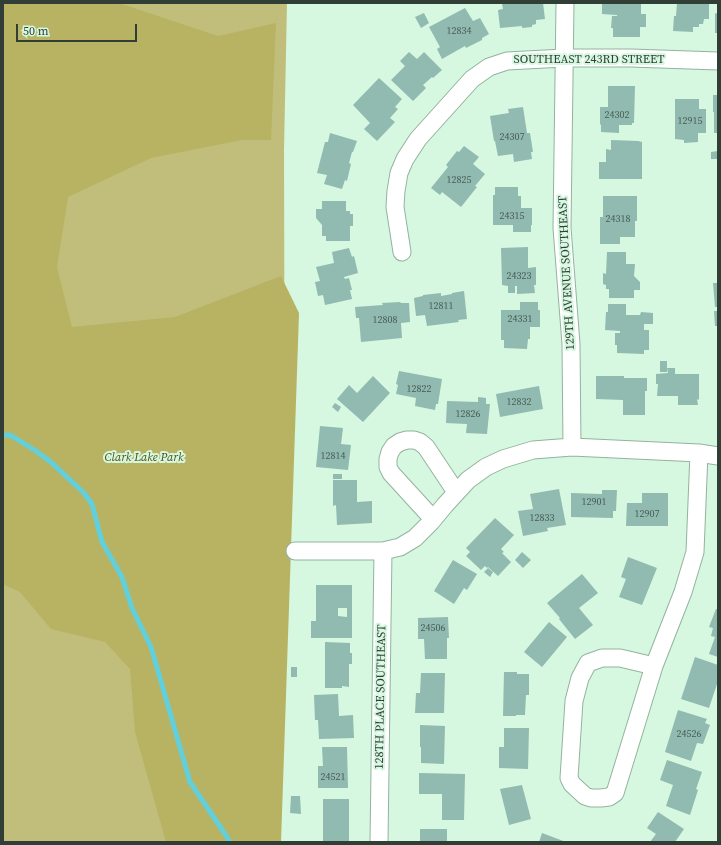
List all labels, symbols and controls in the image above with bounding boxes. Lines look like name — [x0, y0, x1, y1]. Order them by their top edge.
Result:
scale bar — [18, 16, 139, 42]
text: 50 m — [23, 23, 49, 39]
house number: 12834 — [447, 25, 471, 37]
street label: SOUTHEAST 243RD STREET — [514, 53, 664, 67]
house number: 24302 — [605, 109, 629, 121]
house number: 12915 — [678, 115, 702, 127]
house number: 24307 — [500, 131, 524, 143]
house number: 12825 — [447, 174, 471, 186]
street label: 129TH AVENUE SOUTHEAST — [556, 195, 578, 351]
house number: 24315 — [500, 210, 524, 222]
house number: 24318 — [606, 213, 630, 225]
house number: 24323 — [507, 270, 531, 282]
house number: 12811 — [429, 300, 453, 312]
house number: 24331 — [508, 313, 532, 325]
house number: 12808 — [373, 314, 397, 326]
house number: 12822 — [407, 383, 431, 395]
house number: 12832 — [507, 396, 531, 408]
house number: 12826 — [456, 408, 480, 420]
house number: 12814 — [321, 450, 345, 462]
park label: Clark Lake Park — [104, 451, 184, 465]
house number: 12901 — [582, 496, 606, 508]
house number: 12907 — [635, 508, 659, 520]
house number: 12833 — [530, 512, 554, 524]
house number: 24506 — [421, 622, 445, 634]
street label: 128TH PLACE SOUTHEAST — [373, 624, 389, 770]
house number: 24526 — [677, 728, 701, 740]
house number: 24521 — [321, 771, 345, 783]

